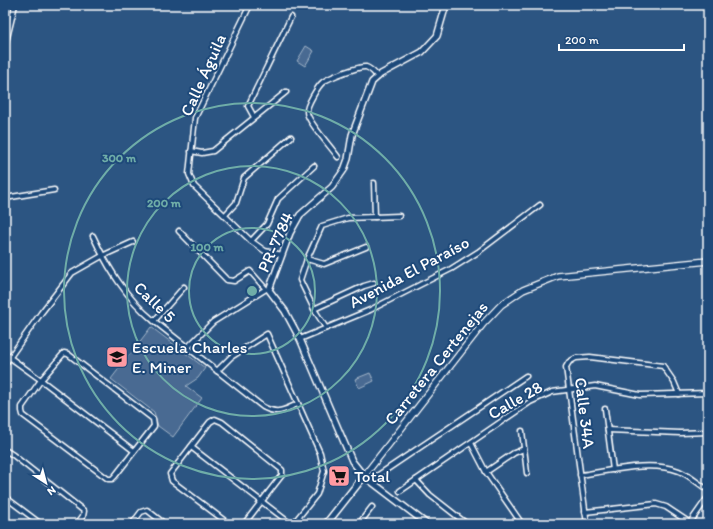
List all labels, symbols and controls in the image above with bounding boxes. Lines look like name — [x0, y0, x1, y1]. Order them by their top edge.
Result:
scale bar — [559, 26, 684, 52]
street label: Calle Águila — [176, 31, 230, 119]
text: 200 m — [565, 33, 599, 47]
text: 300 m — [102, 151, 137, 165]
text: 200 m — [147, 196, 182, 210]
street label: PR-7784 — [253, 209, 297, 275]
street label: Avenida El Paraíso — [345, 232, 473, 312]
text: 100 m — [190, 240, 224, 254]
street label: Calle 5 — [130, 277, 180, 327]
centre of rings — [245, 284, 259, 298]
street label: Carretera Certenejas — [380, 297, 492, 429]
place label: Escuela Charles E. Miner — [132, 337, 247, 377]
school or university icon: Escuela Charles E. Miner — [104, 344, 130, 370]
street label: Calle 28 — [484, 376, 546, 424]
street label: Calle 34A — [571, 376, 599, 450]
north arrow — [26, 463, 66, 503]
supermarket icon: Total — [326, 463, 352, 489]
place label: Total — [354, 466, 390, 486]
text: N — [45, 483, 58, 498]

